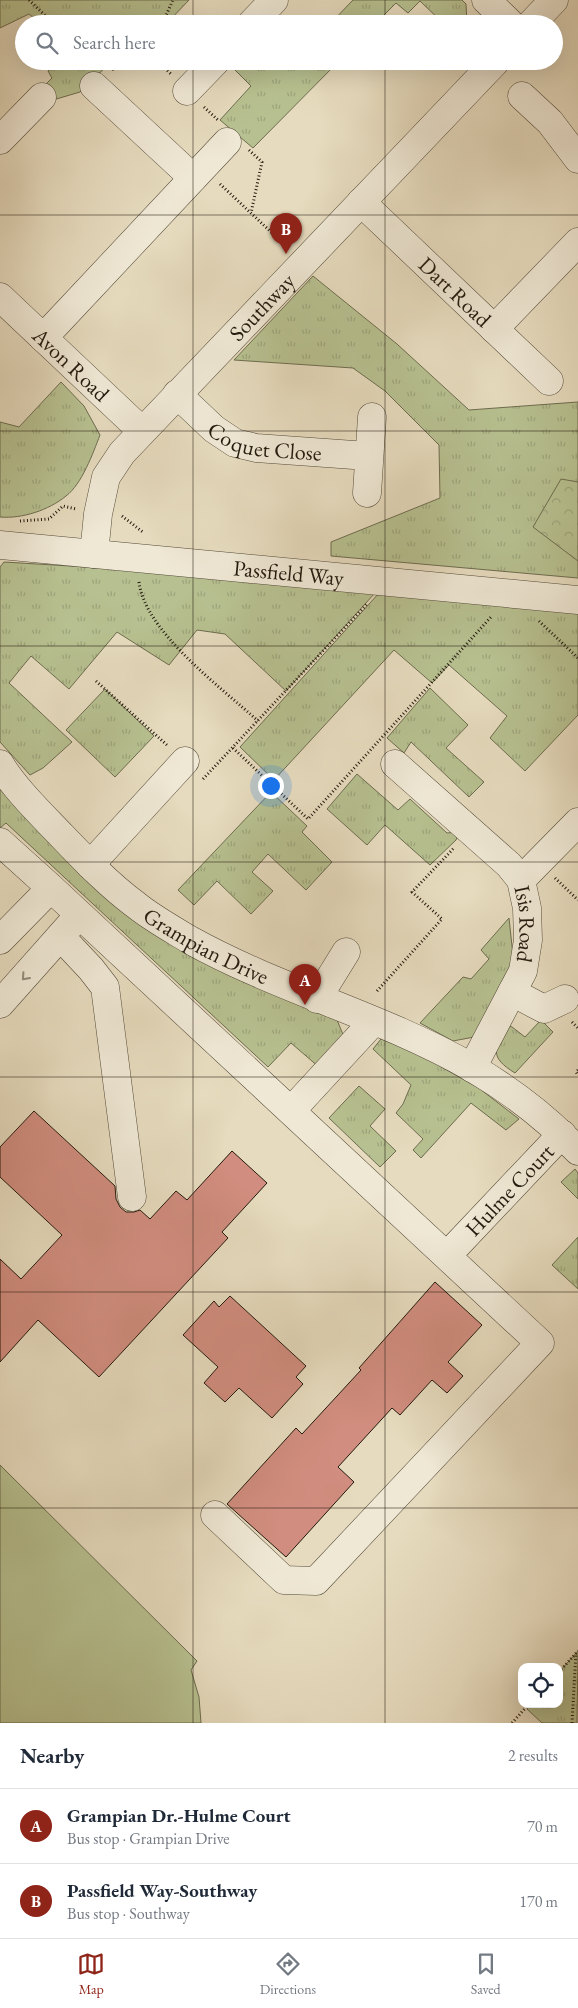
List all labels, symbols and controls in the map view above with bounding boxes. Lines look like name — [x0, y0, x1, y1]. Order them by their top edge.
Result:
search box — [15, 15, 563, 70]
icon: search — [33, 29, 61, 57]
text: Search here — [73, 30, 155, 55]
pin: B — [270, 213, 302, 254]
street label: Dart Road — [413, 250, 498, 334]
street label: Southway — [222, 266, 301, 347]
street label: Avon Road — [26, 320, 117, 408]
street label: Coquet Close — [202, 414, 323, 467]
street label: Passfield Way — [232, 553, 346, 592]
your location — [258, 773, 284, 799]
street label: Isis Road — [508, 883, 543, 965]
street label: Grampian Drive — [138, 901, 274, 991]
pin: A — [289, 964, 321, 1005]
one-way arrow — [22, 971, 31, 980]
street label: Hulme Court — [458, 1137, 560, 1242]
map controls — [518, 1663, 563, 1708]
button: locate — [518, 1663, 563, 1708]
text: Nearby — [20, 1742, 84, 1769]
text: 2 results — [508, 1745, 558, 1766]
text: Grampian Dr.-Hulme Court — [67, 1803, 291, 1828]
text: A — [30, 1816, 42, 1837]
text: 70 m — [527, 1816, 558, 1837]
text: Bus stop · Grampian Drive — [67, 1828, 229, 1849]
text: Passfield Way-Southway — [67, 1878, 257, 1903]
text: B — [31, 1891, 41, 1912]
text: 170 m — [519, 1891, 558, 1912]
text: Bus stop · Southway — [67, 1903, 190, 1924]
tab: Map — [77, 1950, 105, 1998]
tab: Directions — [260, 1950, 316, 1998]
tab: Saved — [471, 1950, 501, 1998]

